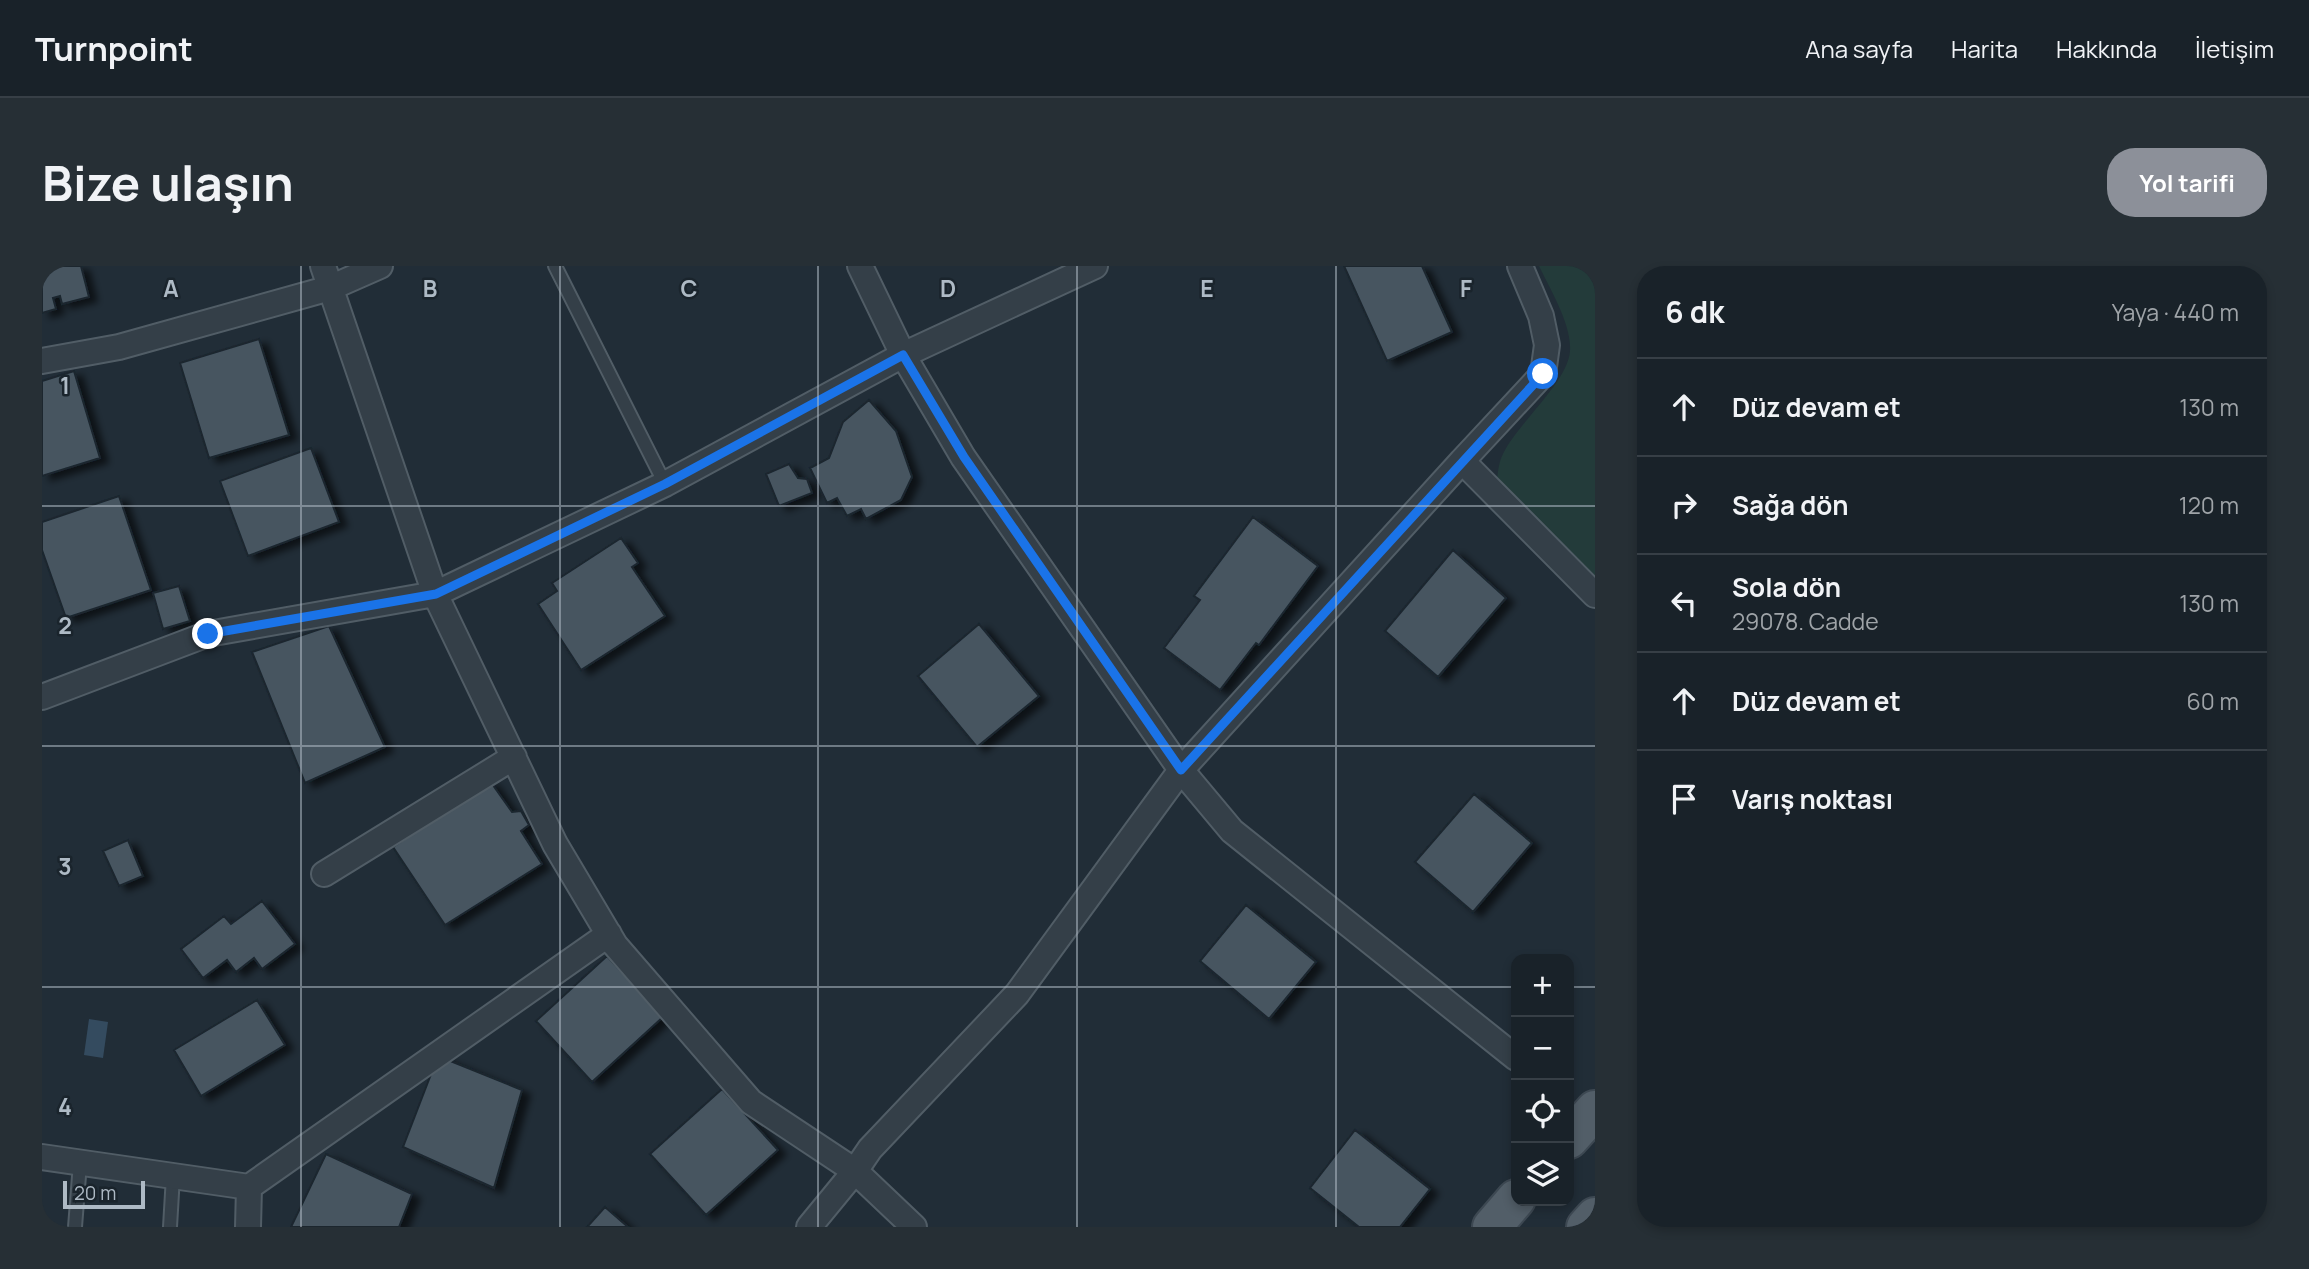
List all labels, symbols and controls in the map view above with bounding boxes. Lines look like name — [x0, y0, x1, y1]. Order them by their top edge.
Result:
text: Turnpoint — [35, 26, 193, 71]
text: Ana sayfa — [1805, 32, 1913, 65]
text: Harita — [1951, 32, 2018, 65]
text: Hakkında — [2056, 32, 2157, 65]
text: İletişim — [2195, 32, 2274, 65]
button: Yol tarifi — [2107, 148, 2267, 217]
text: Bize ulaşın — [42, 149, 294, 216]
text: A — [163, 272, 179, 304]
text: B — [423, 272, 437, 304]
text: C — [681, 272, 698, 304]
text: D — [940, 272, 956, 304]
text: E — [1200, 272, 1214, 304]
text: F — [1460, 272, 1472, 304]
text: 6 dk — [1665, 291, 1724, 332]
text: Yaya · 440 m — [2112, 296, 2239, 328]
route start — [1527, 358, 1558, 389]
text: 1 — [60, 369, 70, 401]
icon: ahead — [1665, 388, 1703, 426]
text: Düz devam et — [1732, 389, 1901, 425]
text: 130 m — [2179, 391, 2239, 423]
icon: right — [1665, 486, 1703, 524]
text: Sağa dön — [1732, 487, 1849, 523]
text: 120 m — [2179, 489, 2239, 521]
text: Sola dön — [1732, 569, 1841, 605]
icon: left — [1665, 584, 1703, 622]
text: 130 m — [2179, 587, 2239, 619]
text: 29078. Cadde — [1732, 605, 1879, 637]
text: 2 — [58, 609, 72, 641]
route end — [192, 618, 223, 649]
icon: ahead — [1665, 682, 1703, 720]
text: Düz devam et — [1732, 683, 1901, 719]
text: 60 m — [2187, 685, 2239, 717]
icon: arrive — [1665, 780, 1703, 818]
text: Varış noktası — [1732, 781, 1893, 817]
text: 3 — [58, 850, 72, 882]
map controls — [1511, 954, 1574, 1206]
button: + — [1511, 954, 1574, 1017]
button: − — [1511, 1017, 1574, 1080]
button: locate — [1511, 1080, 1574, 1143]
text: 4 — [58, 1090, 72, 1122]
button: layers — [1511, 1143, 1574, 1206]
scale bar — [63, 1178, 145, 1210]
text: 20 m — [74, 1180, 116, 1206]

